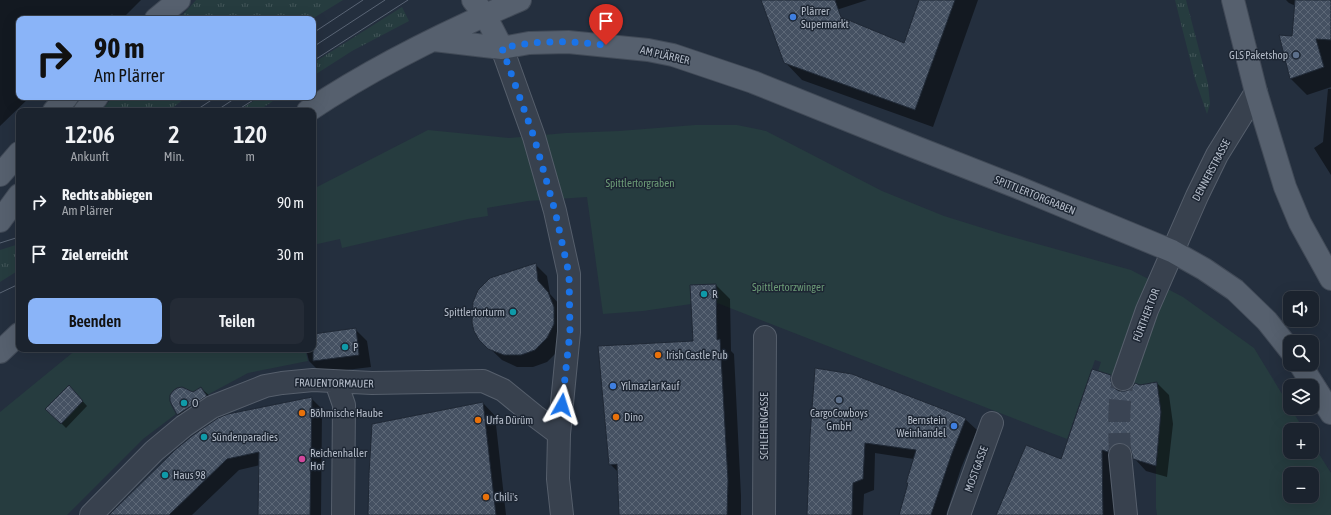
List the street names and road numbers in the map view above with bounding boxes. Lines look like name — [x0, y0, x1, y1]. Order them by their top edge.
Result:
street label: AM PLÄRRER — [639, 43, 691, 67]
street label: DENNERSTRASSE — [1190, 137, 1232, 203]
street label: SPITTLERTORGRABEN — [993, 173, 1077, 217]
street label: FÜRTHER TOR — [1130, 286, 1162, 343]
street label: FRAUENTORMAUER — [294, 376, 374, 390]
street label: SCHLEHENGASSE — [758, 392, 770, 460]
street label: MOSTGASSE — [962, 444, 990, 494]

